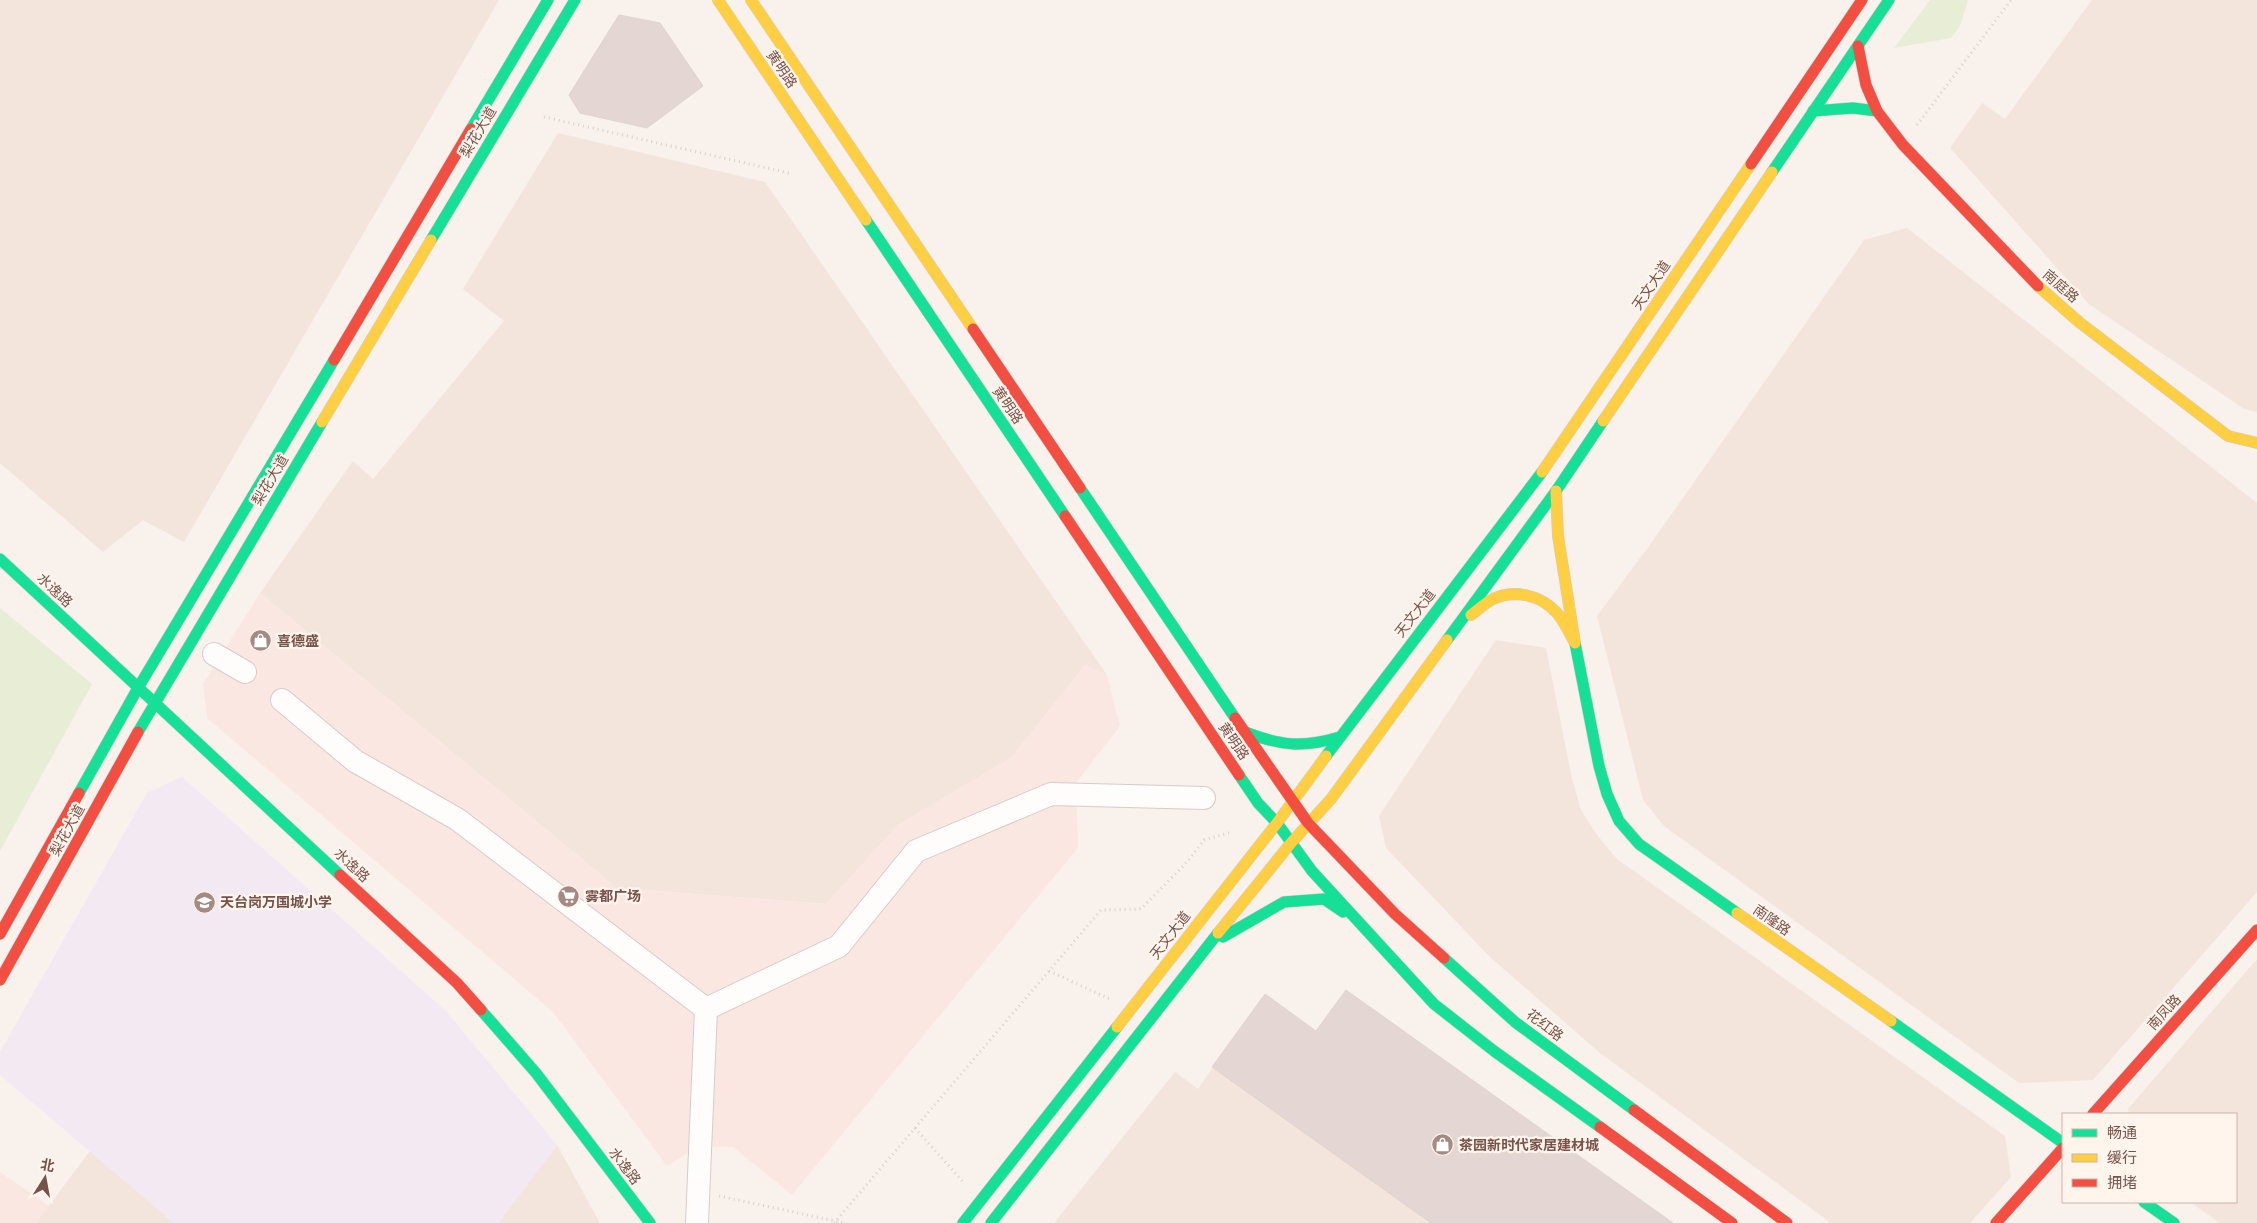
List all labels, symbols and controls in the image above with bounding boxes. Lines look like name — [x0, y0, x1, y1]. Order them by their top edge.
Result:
street label: 黄明路 — [763, 47, 801, 91]
street label: 梨花大道 — [456, 103, 500, 161]
street label: 天文大道 — [1628, 257, 1674, 313]
street label: 南庭路 — [2039, 265, 2083, 307]
street label: 黄明路 — [989, 383, 1027, 427]
street label: 梨花大道 — [248, 451, 292, 509]
street label: 水逸路 — [34, 569, 76, 611]
street label: 天文大道 — [1391, 585, 1439, 641]
shop icon: 喜德盛 — [249, 629, 273, 653]
place label: 喜德盛 — [277, 632, 319, 650]
street label: 黄明路 — [1215, 719, 1253, 763]
street label: 梨花大道 — [46, 801, 88, 859]
street label: 水逸路 — [331, 844, 373, 886]
supermarket icon: 雾都广场 — [557, 884, 581, 908]
place label: 雾都广场 — [585, 887, 641, 905]
school or university icon: 天台岗万国城小学 — [192, 890, 216, 914]
place label: 天台岗万国城小学 — [220, 893, 332, 911]
street label: 南隆路 — [1750, 901, 1794, 939]
street label: 天文大道 — [1146, 907, 1194, 963]
street label: 南凤路 — [2143, 990, 2185, 1034]
street label: 花红路 — [1523, 1005, 1567, 1045]
legend — [2062, 1113, 2237, 1203]
text: 畅通 — [2107, 1123, 2137, 1142]
shop icon: 茶园新时代家居建材城 — [1431, 1133, 1455, 1157]
place label: 茶园新时代家居建材城 — [1459, 1136, 1599, 1154]
street label: 水逸路 — [605, 1144, 645, 1188]
text: 缓行 — [2107, 1148, 2137, 1167]
north arrow — [20, 1153, 70, 1203]
text: 北 — [39, 1155, 56, 1175]
text: 拥堵 — [2107, 1173, 2137, 1192]

